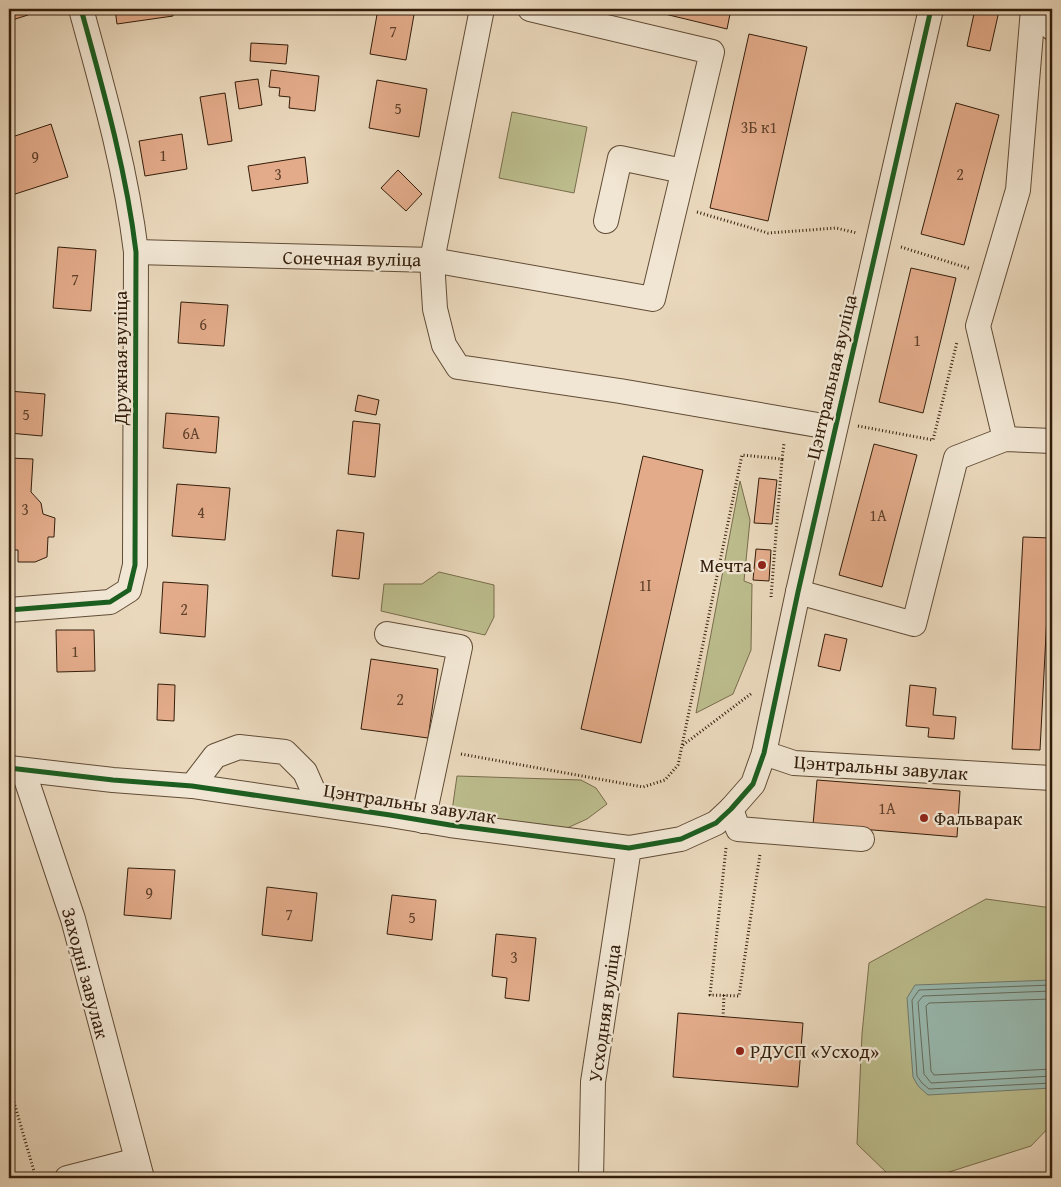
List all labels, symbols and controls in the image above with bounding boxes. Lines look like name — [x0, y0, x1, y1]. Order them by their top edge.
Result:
house number: 7 — [389, 19, 397, 43]
house number: 5 — [394, 96, 402, 120]
house number: 3Б к1 — [741, 115, 777, 139]
house number: 1 — [159, 143, 167, 167]
house number: 9 — [31, 145, 39, 169]
house number: 3 — [274, 162, 282, 186]
house number: 2 — [956, 162, 964, 186]
street label: Сонечная вуліца — [282, 243, 422, 273]
house number: 7 — [71, 267, 79, 291]
street label: Дружная вуліца — [106, 291, 134, 426]
street label: Цэнтральная вуліца — [798, 292, 864, 462]
house number: 6 — [199, 312, 207, 336]
house number: 1 — [913, 328, 921, 352]
house number: 5 — [22, 402, 30, 426]
house number: 6А — [182, 421, 200, 445]
house number: 3 — [21, 497, 29, 521]
house number: 4 — [197, 500, 205, 524]
house number: 1А — [869, 503, 887, 527]
place label: Мечта — [700, 551, 752, 579]
marker: Мечта — [756, 559, 768, 571]
house number: 1І — [639, 573, 651, 597]
house number: 2 — [180, 597, 188, 621]
house number: 1 — [71, 639, 79, 663]
house number: 2 — [396, 687, 404, 711]
street label: Цэнтральны завулак — [793, 747, 969, 787]
street label: Цэнтральны завулак — [322, 776, 498, 830]
house number: 1А — [878, 796, 896, 820]
place label: Фальварак — [934, 804, 1022, 832]
marker: Фальварак — [918, 812, 930, 824]
house number: 9 — [145, 881, 153, 905]
house number: 7 — [285, 902, 293, 926]
street label: Заходні завулак — [55, 904, 117, 1042]
house number: 5 — [408, 905, 416, 929]
street label: Усходняя вуліца — [580, 942, 628, 1084]
house number: 3 — [510, 945, 518, 969]
place label: РДУСП «Усход» — [750, 1037, 879, 1065]
marker: РДУСП «Усход» — [734, 1045, 746, 1057]

